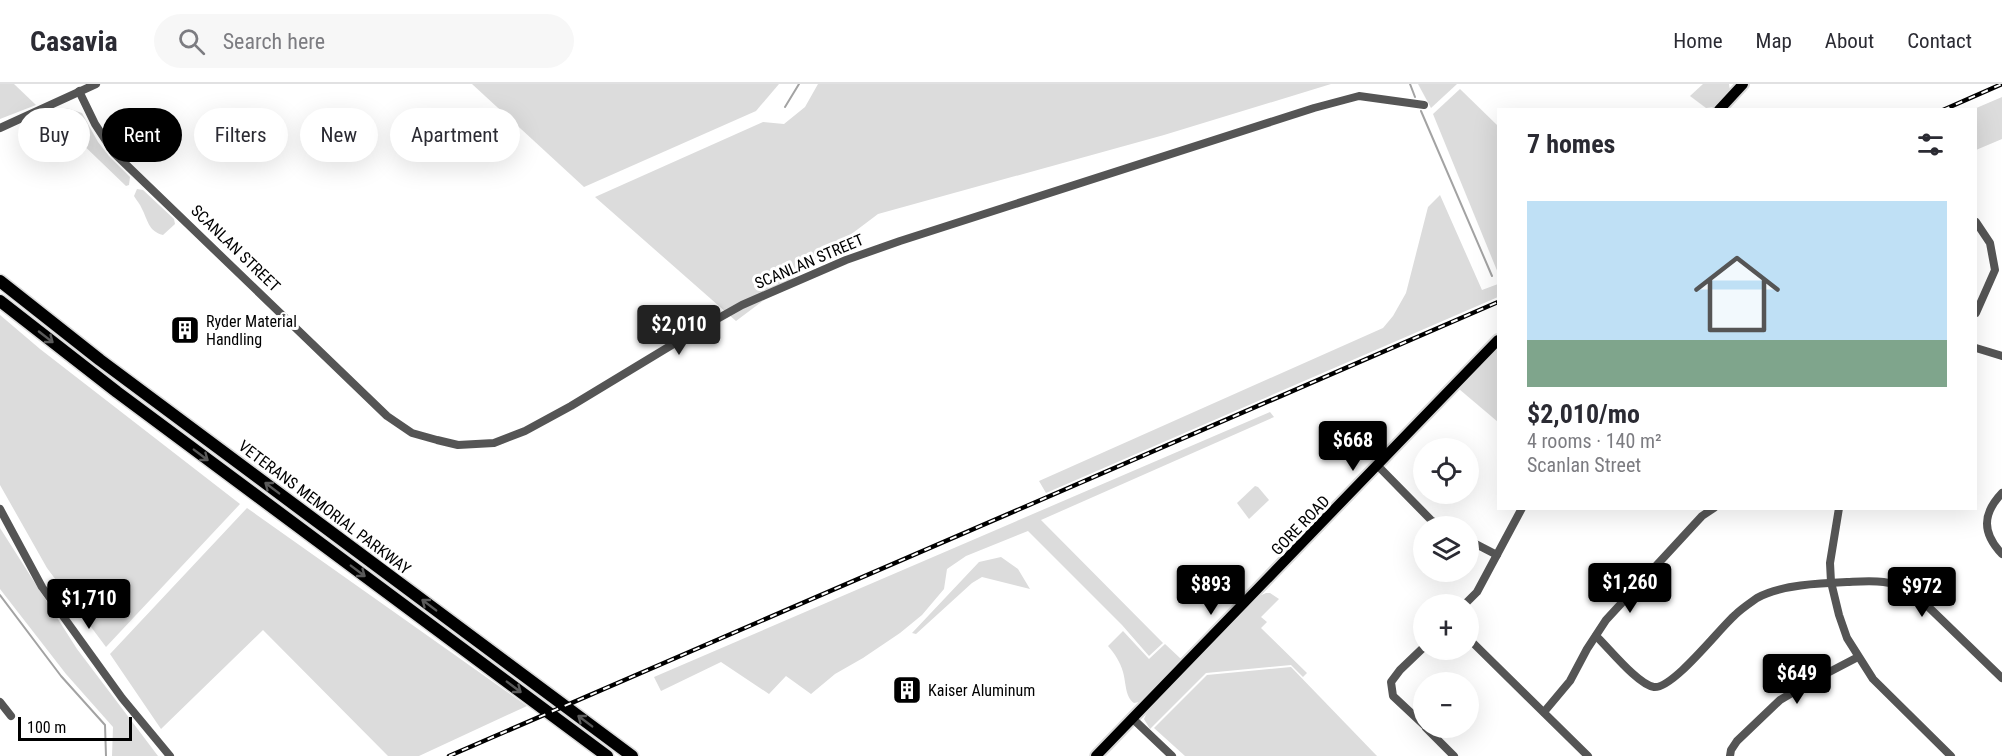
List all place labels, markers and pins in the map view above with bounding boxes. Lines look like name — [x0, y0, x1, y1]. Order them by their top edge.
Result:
pin: $2,010 — [630, 305, 728, 356]
place label: Ryder Material Handling — [206, 312, 297, 349]
building icon: Ryder Material Handling — [169, 314, 201, 346]
pin: $668 — [1317, 421, 1389, 472]
pin: $1,260 — [1581, 563, 1679, 614]
pin: $893 — [1175, 565, 1247, 616]
pin: $972 — [1886, 567, 1958, 618]
pin: $1,710 — [40, 579, 138, 630]
pin: $649 — [1761, 654, 1833, 705]
building icon: Kaiser Aluminum — [891, 674, 923, 706]
place label: Kaiser Aluminum — [928, 681, 1035, 700]

